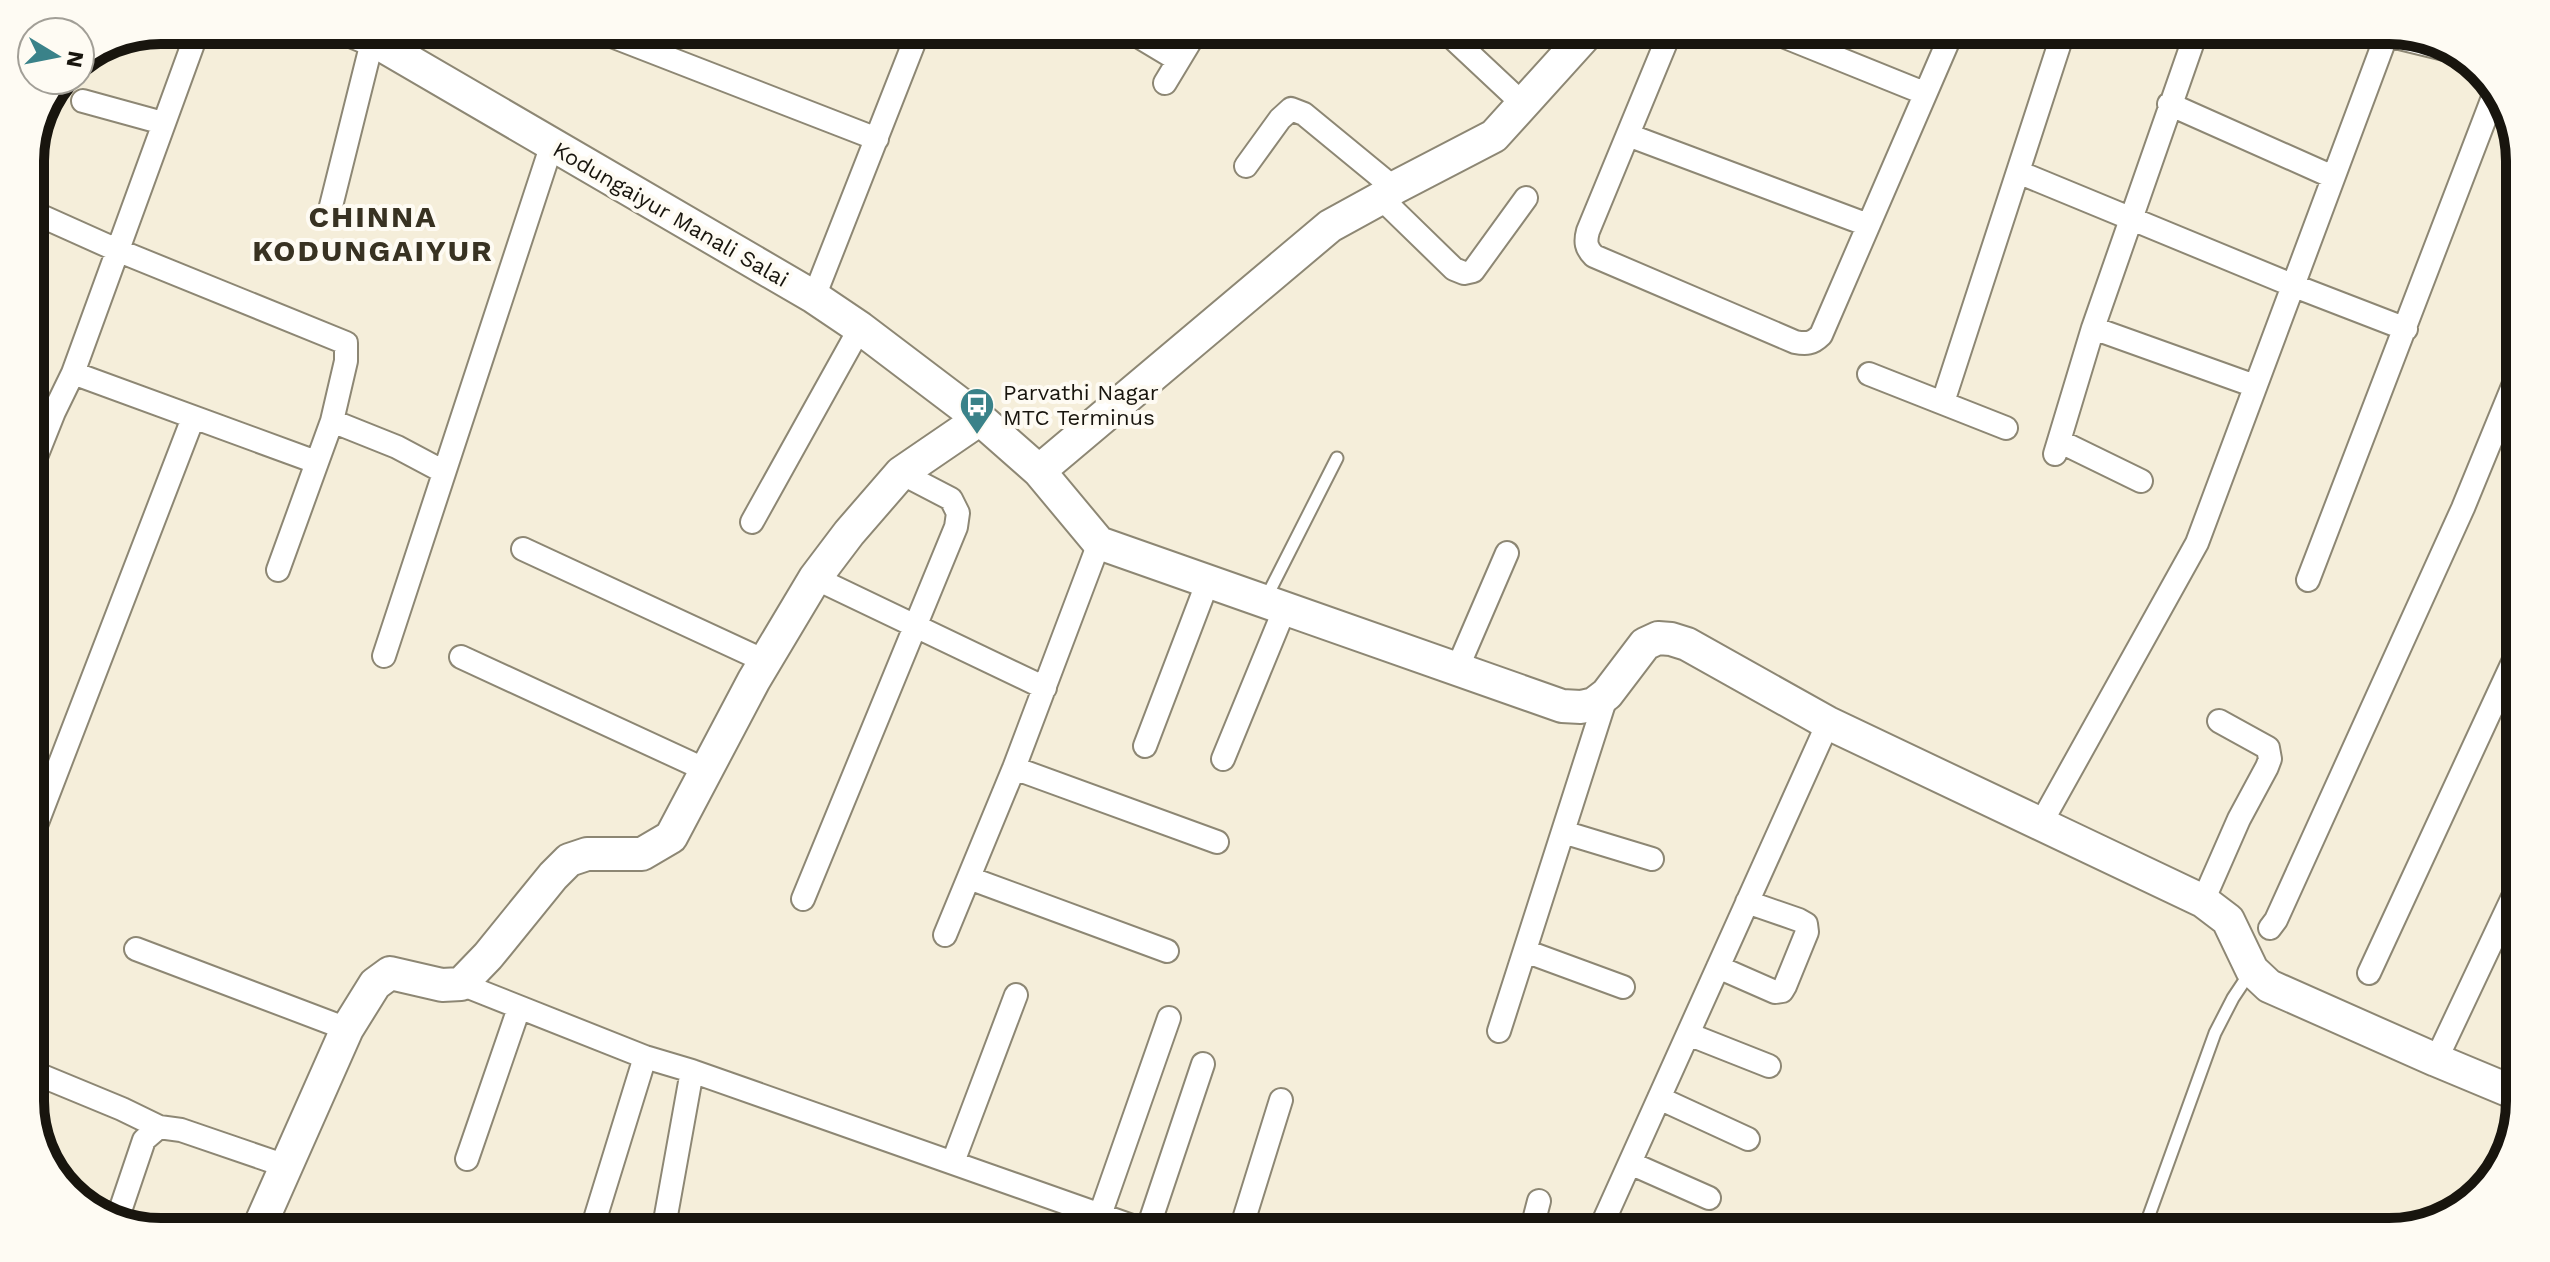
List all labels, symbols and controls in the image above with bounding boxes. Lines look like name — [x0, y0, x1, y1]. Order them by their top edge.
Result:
north arrow — [16, 16, 96, 96]
text: N — [61, 49, 89, 70]
street label: Kodungaiyur Manali Salai — [549, 137, 793, 292]
district label: CHINNA KODUNGAIYUR — [252, 199, 494, 268]
place label: Parvathi Nagar MTC Terminus — [1003, 380, 1159, 430]
bus stop icon: Parvathi Nagar MTC Terminus — [958, 386, 996, 436]

